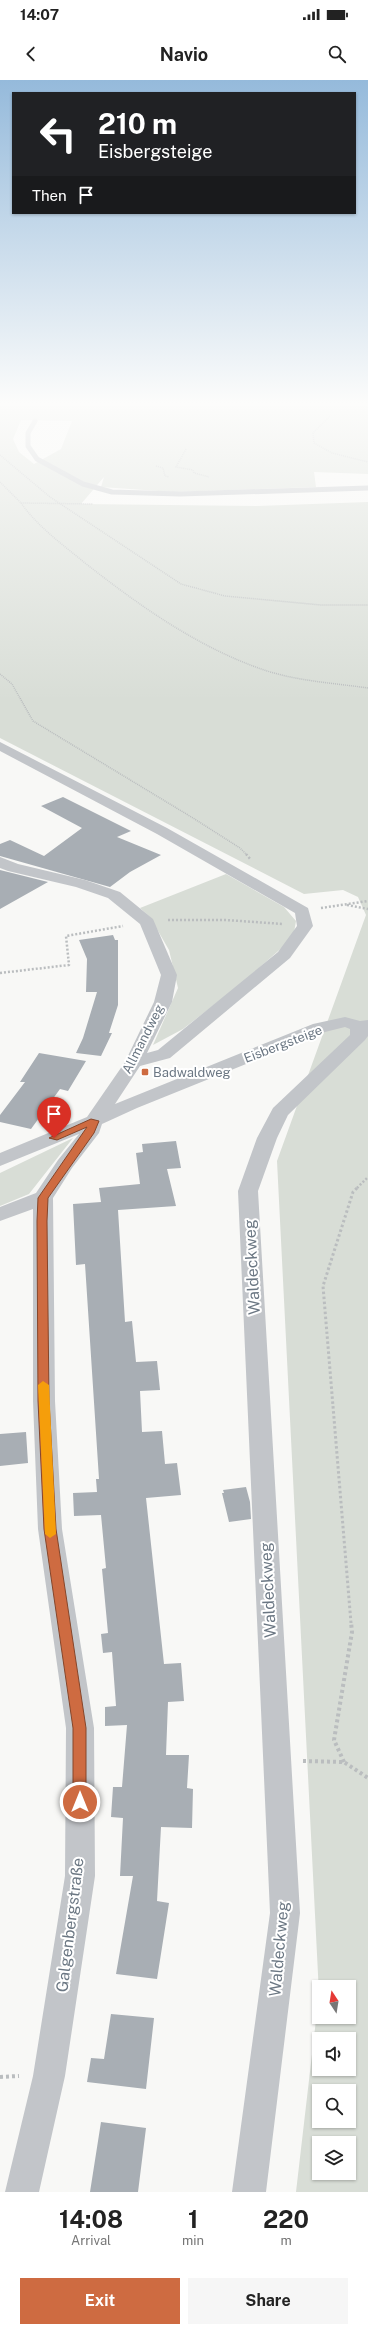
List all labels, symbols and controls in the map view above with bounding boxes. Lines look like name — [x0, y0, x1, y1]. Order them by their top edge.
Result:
text: 14:07 — [20, 6, 59, 23]
icon: back — [20, 43, 42, 65]
icon: search — [326, 43, 348, 65]
text: Navio — [160, 44, 208, 65]
text: 210 m — [98, 107, 177, 140]
icon: left — [32, 108, 84, 160]
text: Eisbergsteige — [98, 141, 212, 162]
icon: arrive — [75, 184, 97, 206]
text: Then — [32, 187, 67, 204]
street label: Allmandweg — [119, 1002, 167, 1076]
street label: Eisbergsteige — [242, 1022, 324, 1066]
place label: Badwaldweg — [153, 1065, 231, 1080]
marker: Badwaldweg — [140, 1067, 150, 1077]
pin — [37, 1097, 71, 1138]
icon: arrive — [43, 1103, 65, 1125]
street label: Waldeckweg — [240, 1219, 264, 1315]
street label: Waldeckweg — [256, 1542, 280, 1638]
position arrow — [59, 1781, 101, 1823]
street label: Galgenbergstraße — [52, 1857, 88, 1993]
street label: Waldeckweg — [265, 1901, 293, 1997]
north arrow — [312, 1980, 356, 2024]
map controls — [312, 1980, 356, 2180]
button: sound — [312, 2032, 356, 2076]
button: search — [312, 2084, 356, 2128]
button: layers — [312, 2136, 356, 2180]
text: 14:08 — [59, 2205, 123, 2233]
text: 1 — [188, 2205, 198, 2233]
text: 220 — [263, 2205, 309, 2233]
text: Arrival — [71, 2233, 111, 2248]
text: min — [182, 2233, 204, 2248]
text: m — [280, 2233, 292, 2248]
button: Exit — [20, 2278, 180, 2324]
button: Share — [188, 2278, 348, 2324]

